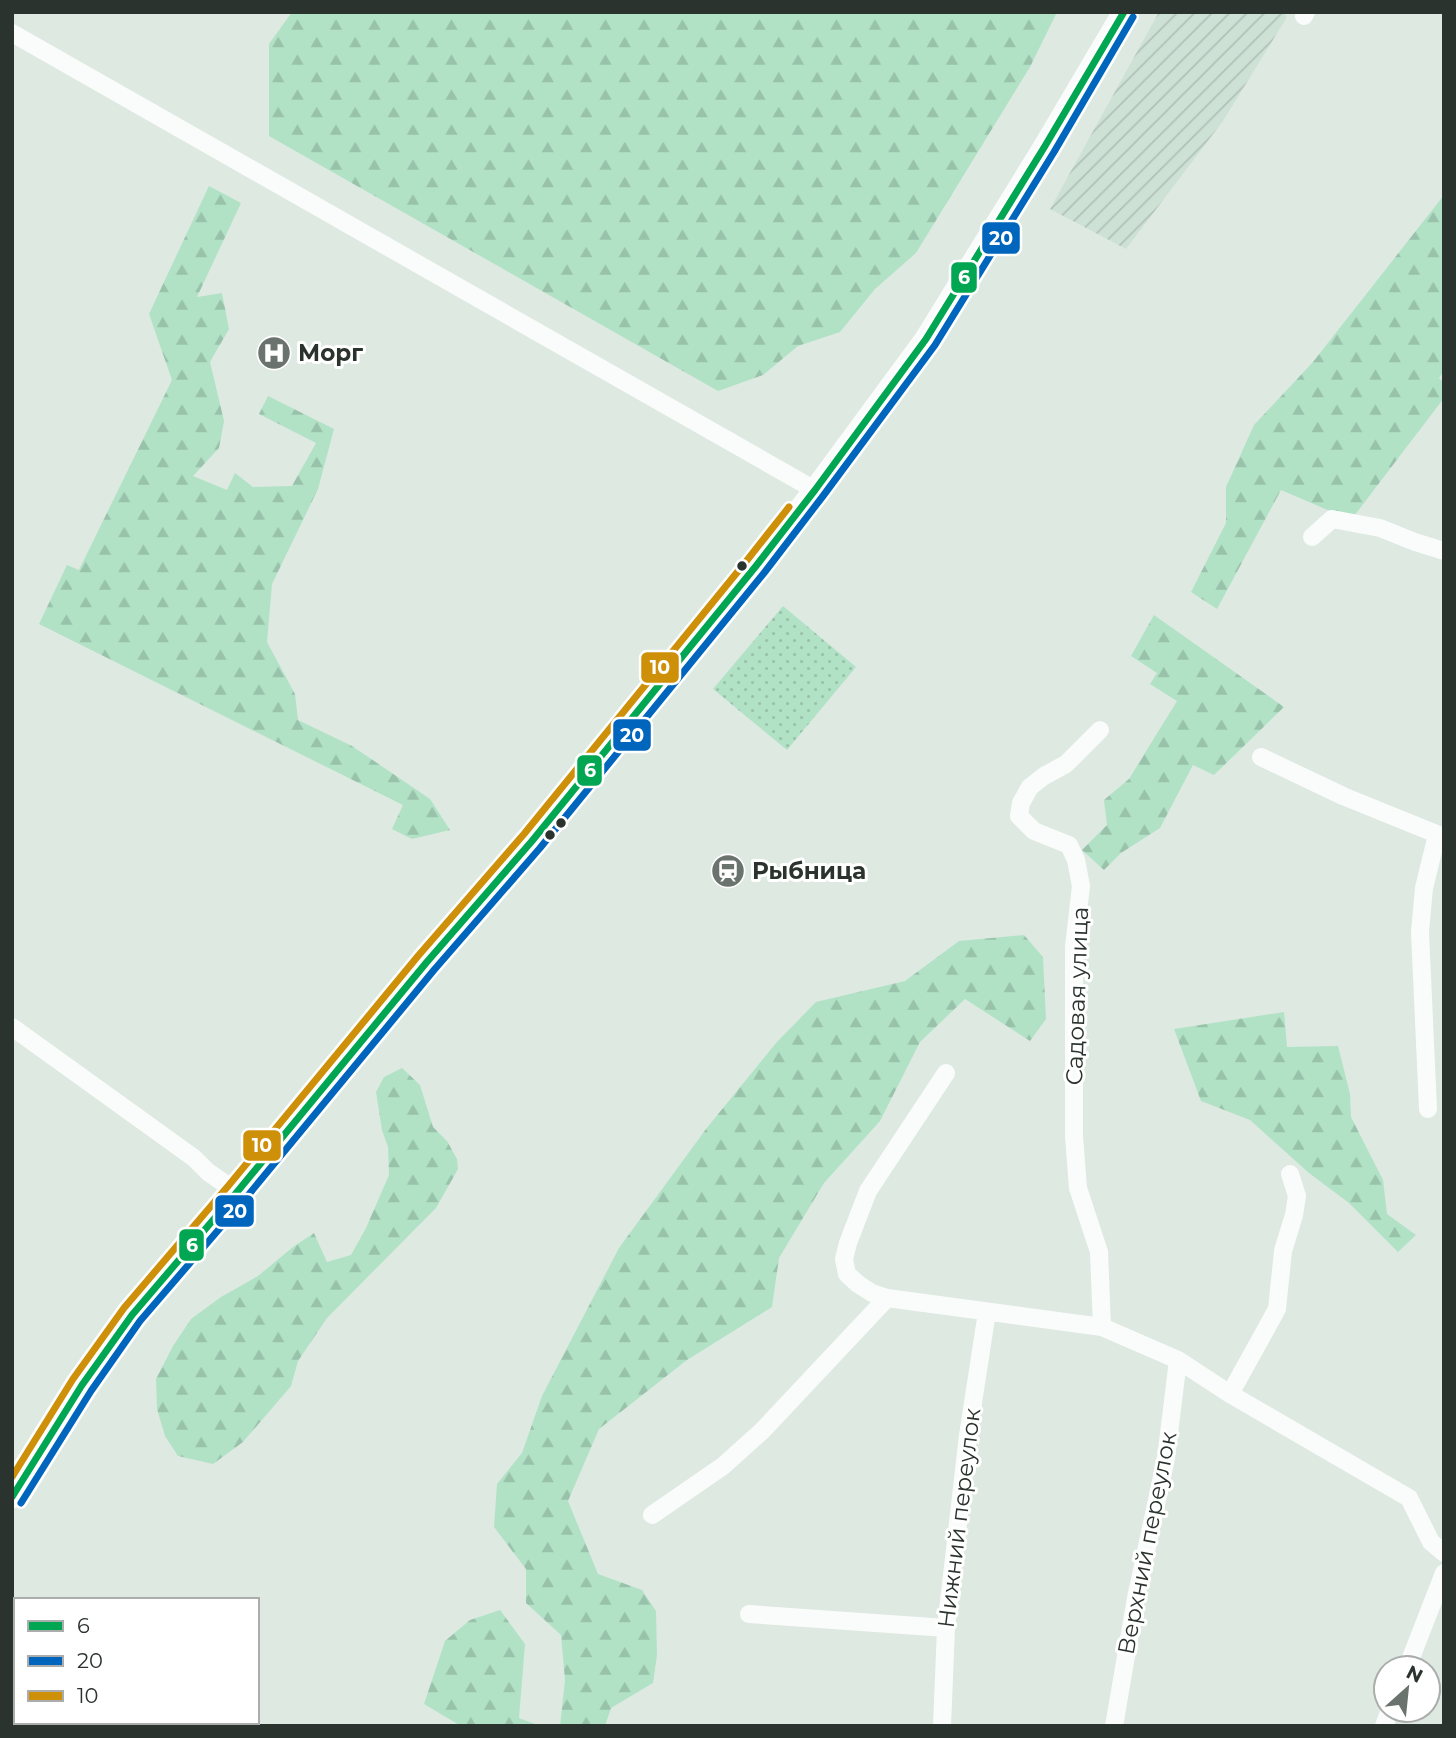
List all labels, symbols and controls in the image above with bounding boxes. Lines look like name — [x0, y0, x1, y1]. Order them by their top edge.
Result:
line badge: 20 — [981, 221, 1021, 255]
text: 20 — [989, 227, 1013, 250]
line badge: 6 — [950, 261, 978, 294]
text: 6 — [958, 266, 970, 289]
hospital icon: Морг — [255, 334, 293, 372]
place label: Морг — [298, 339, 363, 367]
unlabelled marker — [735, 559, 749, 573]
line badge: 10 — [640, 651, 680, 684]
text: 10 — [650, 656, 670, 679]
line badge: 20 — [612, 718, 652, 752]
text: 20 — [620, 724, 644, 747]
line badge: 6 — [576, 754, 603, 787]
text: 6 — [584, 759, 596, 782]
unlabelled marker — [554, 816, 568, 830]
unlabelled marker — [543, 828, 557, 842]
station icon: Рыбница — [709, 852, 747, 890]
place label: Рыбница — [752, 857, 866, 885]
street label: Садовая улица — [1060, 906, 1094, 1086]
line badge: 10 — [242, 1129, 282, 1162]
text: 10 — [252, 1134, 272, 1157]
line badge: 20 — [214, 1194, 255, 1228]
text: 20 — [223, 1200, 247, 1223]
line badge: 6 — [178, 1228, 205, 1262]
text: 6 — [186, 1234, 198, 1257]
street label: Нижний переулок — [932, 1406, 986, 1629]
street label: Верхний переулок — [1112, 1429, 1182, 1657]
legend — [14, 1598, 259, 1724]
text: 6 — [77, 1613, 90, 1638]
text: 20 — [77, 1648, 103, 1673]
north arrow — [1372, 1654, 1442, 1724]
text: N — [1402, 1661, 1427, 1688]
text: 10 — [77, 1683, 98, 1708]

